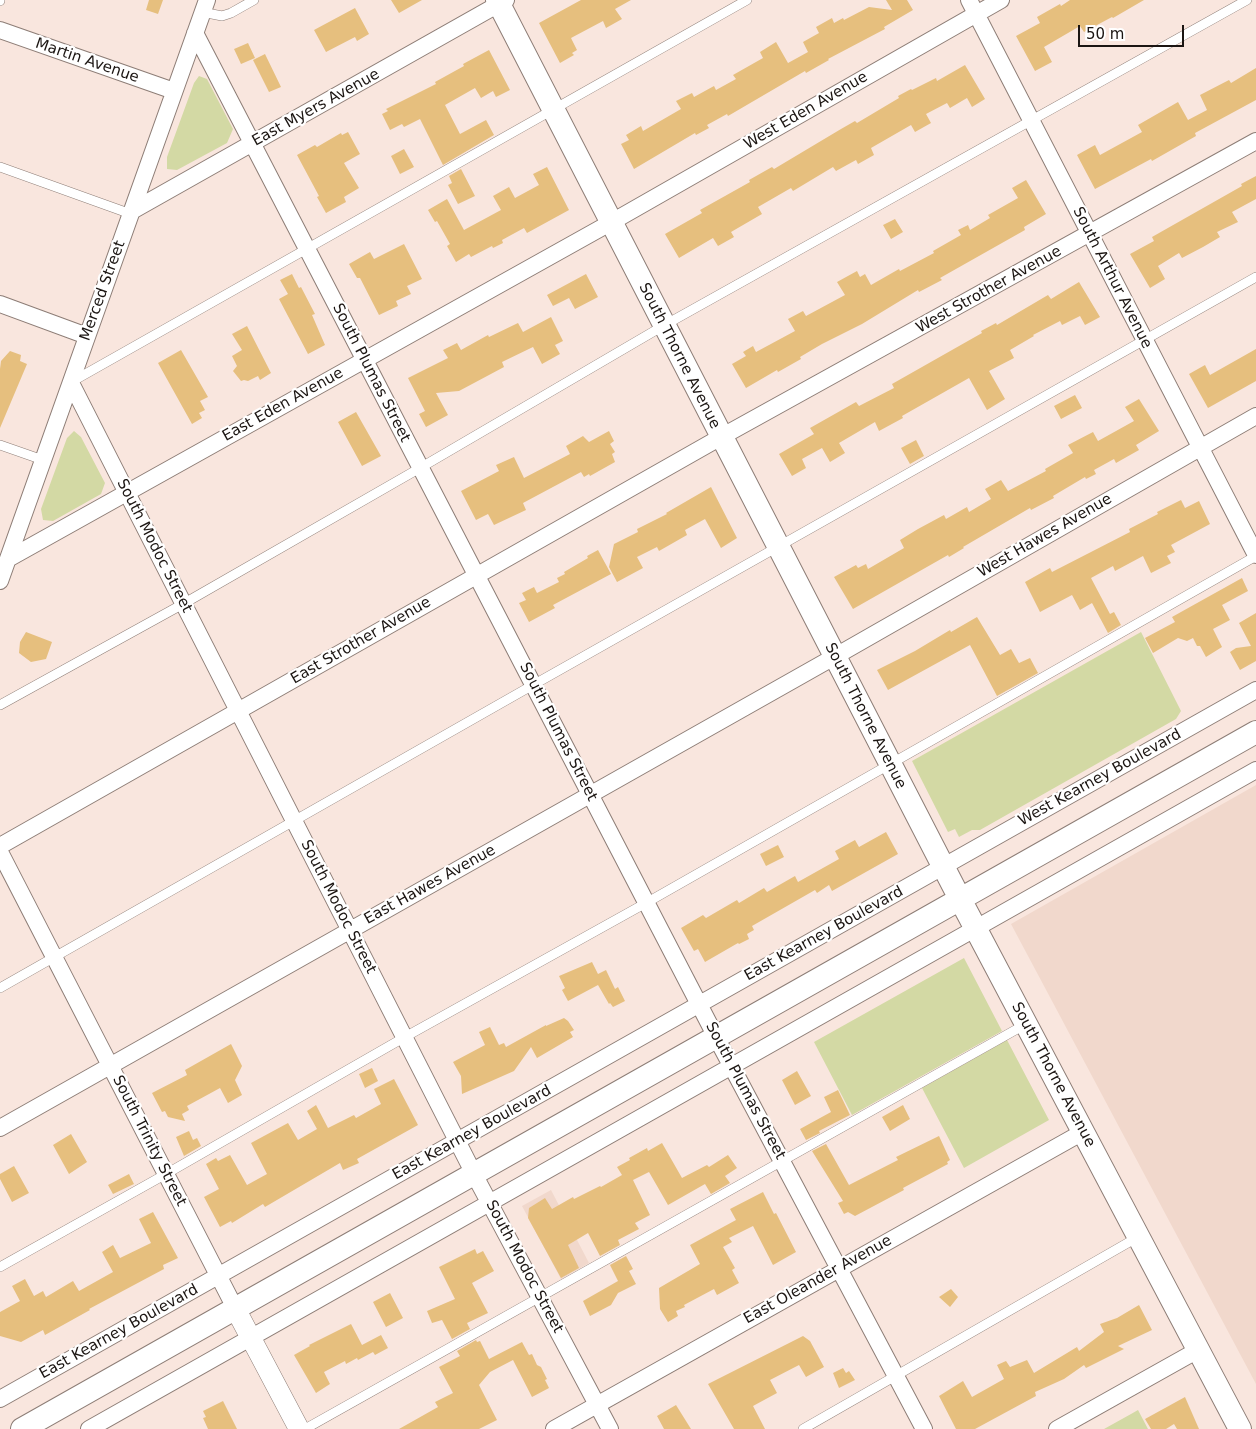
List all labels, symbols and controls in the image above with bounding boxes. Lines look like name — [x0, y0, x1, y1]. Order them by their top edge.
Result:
scale bar — [1081, 15, 1187, 47]
text: 50 m — [1086, 25, 1124, 43]
street label: Martin Avenue — [33, 35, 141, 87]
street label: East Myers Avenue — [249, 66, 383, 150]
street label: West Eden Avenue — [741, 68, 871, 154]
street label: South Arthur Avenue — [1068, 204, 1156, 352]
street label: Merced Street — [77, 238, 129, 344]
street label: West Strother Avenue — [913, 243, 1065, 337]
street label: South Thorne Avenue — [634, 280, 724, 432]
street label: South Plumas Street — [328, 301, 414, 445]
street label: East Eden Avenue — [219, 364, 347, 446]
street label: South Modoc Street — [112, 476, 196, 616]
street label: West Hawes Avenue — [975, 490, 1115, 582]
street label: East Strother Avenue — [288, 593, 434, 689]
street label: South Thorne Avenue — [820, 640, 910, 792]
street label: South Plumas Street — [515, 660, 601, 804]
street label: West Kearney Boulevard — [1015, 726, 1185, 830]
street label: South Modoc Street — [296, 837, 380, 977]
street label: East Hawes Avenue — [361, 841, 499, 929]
street label: East Kearney Boulevard — [741, 883, 907, 985]
street label: South Thorne Avenue — [1007, 1000, 1099, 1150]
street label: South Plumas Street — [701, 1019, 789, 1163]
street label: South Trinity Street — [108, 1073, 190, 1209]
street label: East Kearney Boulevard — [389, 1082, 555, 1184]
street label: South Modoc Street — [481, 1198, 567, 1336]
street label: East Oleander Avenue — [741, 1232, 895, 1328]
street label: East Kearney Boulevard — [36, 1281, 202, 1383]

